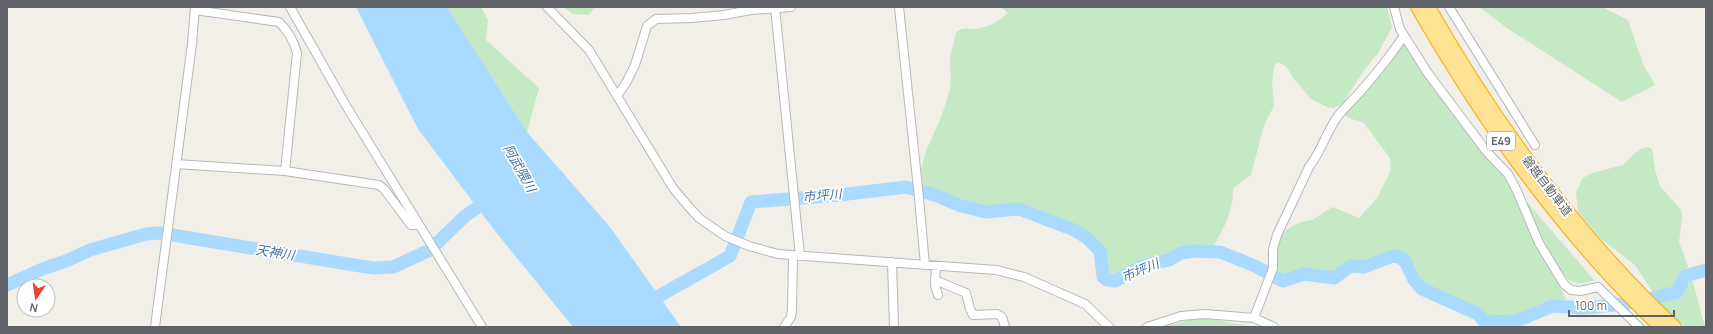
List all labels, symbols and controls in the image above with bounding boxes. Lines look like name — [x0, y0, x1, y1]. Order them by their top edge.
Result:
road number: E49 — [1487, 132, 1515, 150]
water label: 阿武隈川 — [500, 141, 541, 197]
street label: 磐越自動車道 — [1519, 152, 1576, 219]
water label: 市坪川 — [802, 184, 844, 206]
water label: 天神川 — [254, 240, 298, 264]
water label: 市坪川 — [1119, 253, 1163, 286]
north arrow — [16, 278, 56, 318]
scale bar — [1569, 292, 1674, 318]
text: 100 m — [1575, 297, 1607, 314]
text: N — [28, 300, 39, 316]

